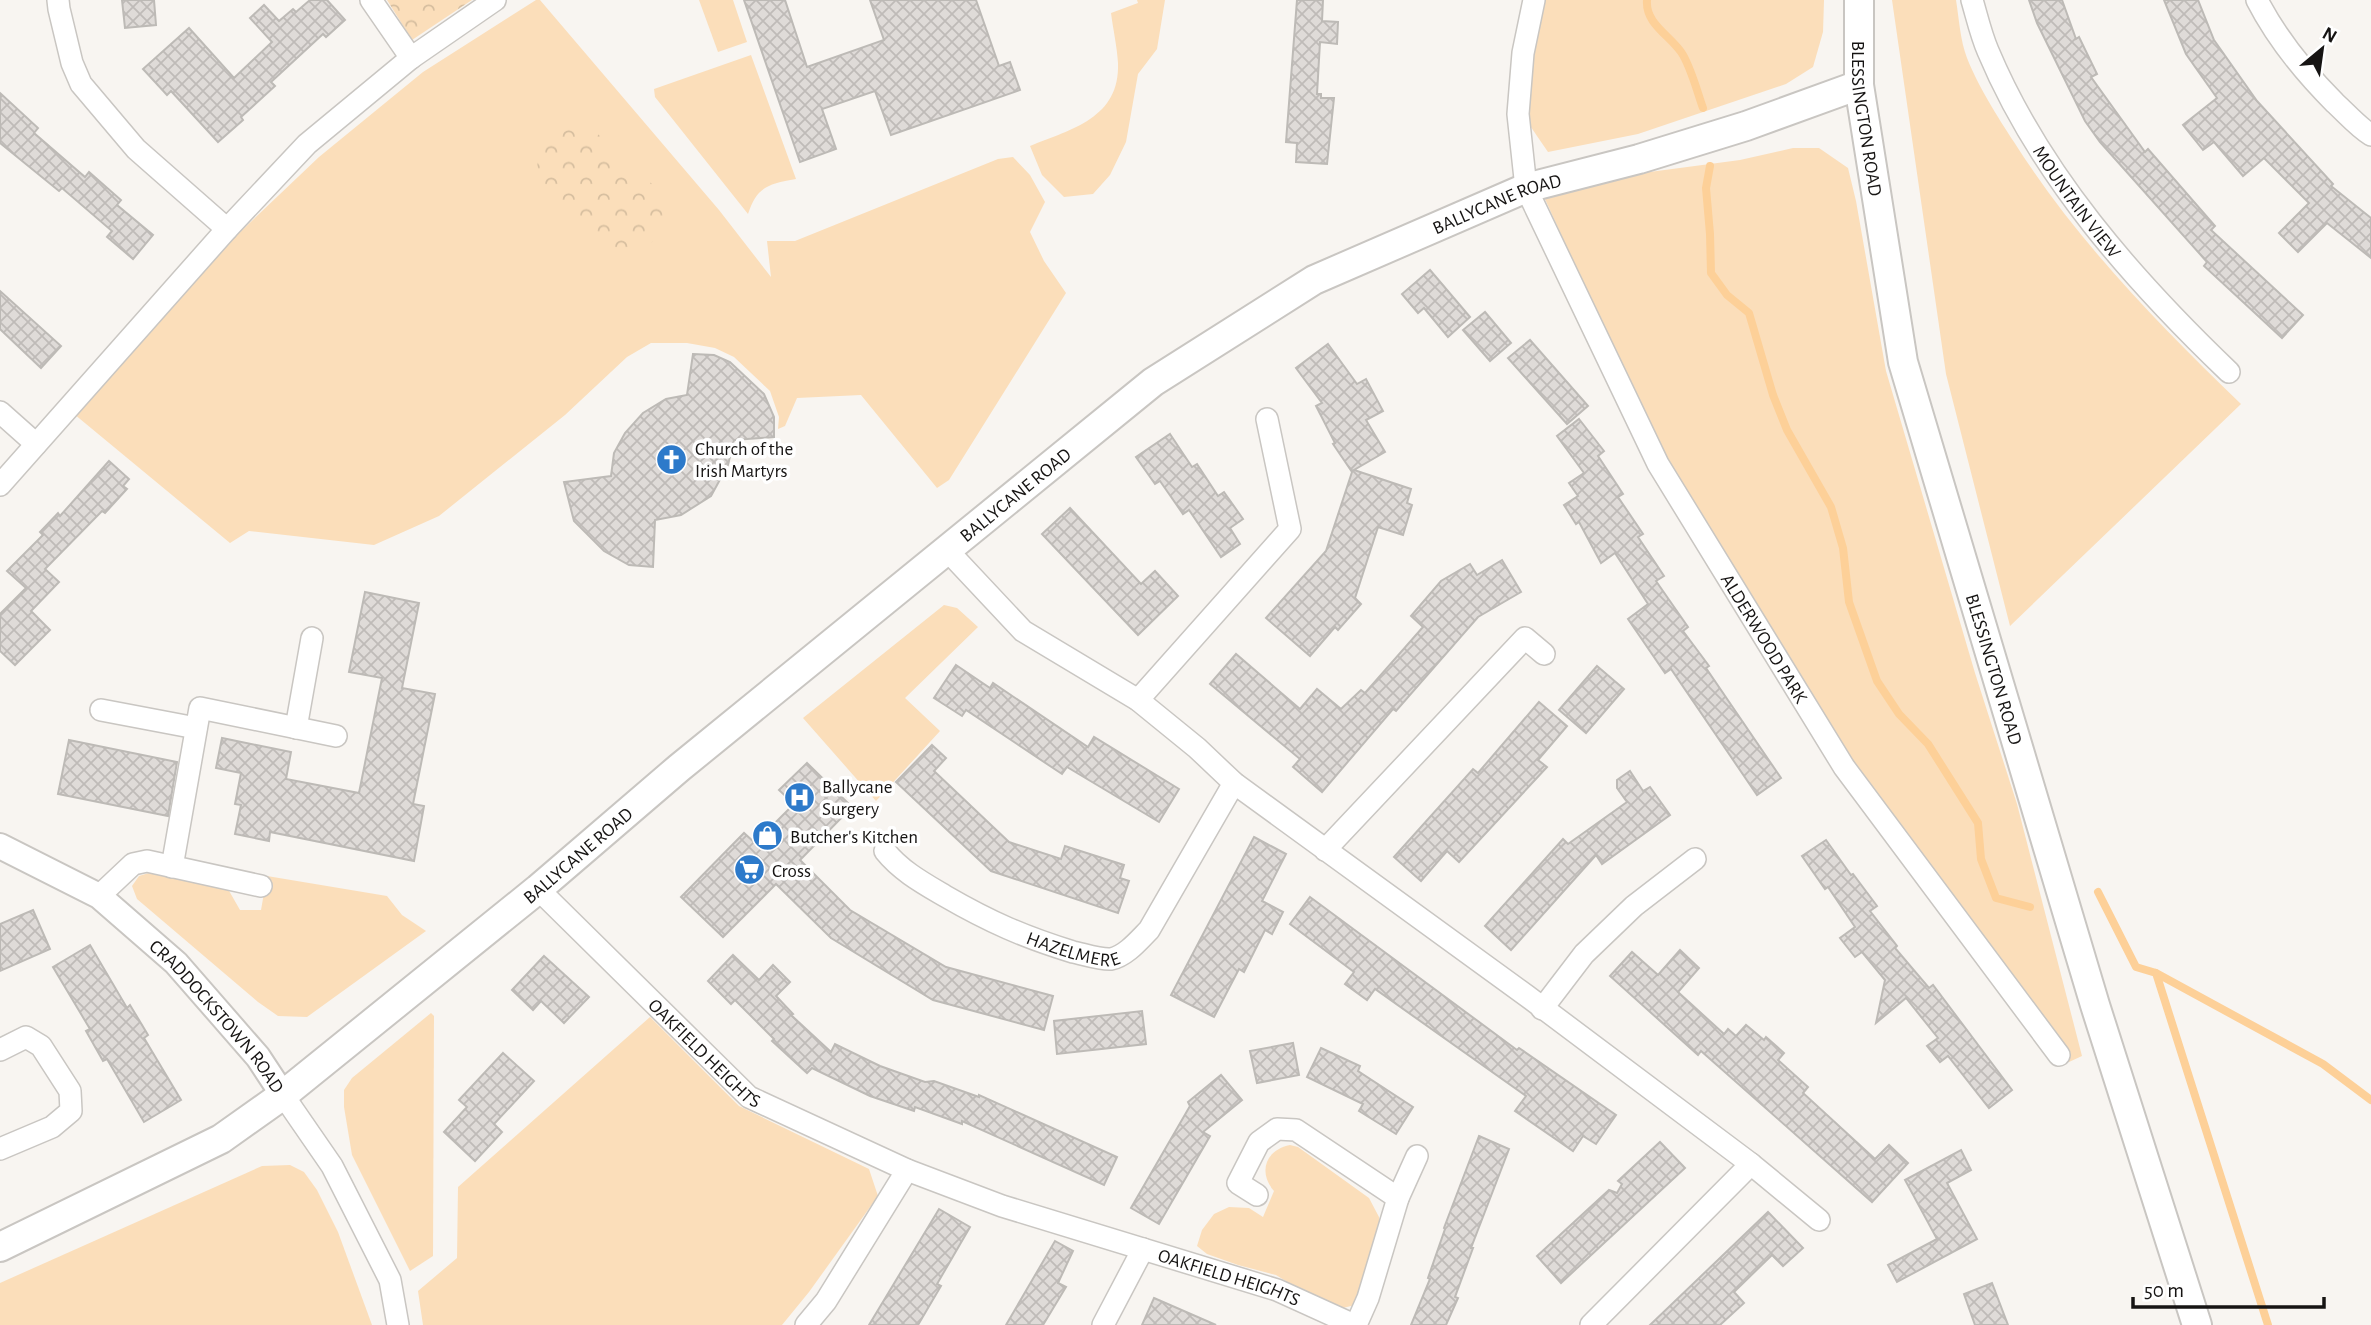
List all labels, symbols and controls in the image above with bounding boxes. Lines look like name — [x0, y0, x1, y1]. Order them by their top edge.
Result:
north arrow — [2287, 14, 2357, 84]
text: N — [2319, 24, 2340, 47]
street label: BLESSINGTON ROAD — [1848, 41, 1885, 198]
street label: MOUNTAIN VIEW — [2029, 143, 2124, 262]
street label: BALLYCANE ROAD — [1430, 171, 1564, 238]
place label: Church of the Irish Martyrs — [695, 440, 793, 481]
church icon: Church of the Irish Martyrs — [655, 442, 689, 476]
street label: BALLYCANE ROAD — [957, 445, 1075, 546]
street label: ALDERWOOD PARK — [1717, 571, 1811, 707]
street label: BLESSINGTON ROAD — [1962, 592, 2025, 747]
place label: Ballycane Surgery — [822, 778, 892, 819]
hospital icon: Ballycane Surgery — [782, 780, 816, 814]
street label: BALLYCANE ROAD — [520, 804, 637, 908]
shop icon: Butcher's Kitchen — [750, 819, 784, 853]
place label: Butcher's Kitchen — [790, 828, 918, 847]
supermarket icon: Cross — [732, 853, 766, 887]
place label: Cross — [772, 862, 811, 881]
street label: HAZELMERE — [1024, 929, 1122, 970]
street label: CRADDOCKSTOWN ROAD — [145, 937, 287, 1097]
street label: OAKFIELD HEIGHTS — [644, 996, 763, 1112]
street label: OAKFIELD HEIGHTS — [1156, 1246, 1303, 1310]
scale bar — [2133, 1266, 2324, 1310]
text: 50 m — [2144, 1280, 2184, 1301]

